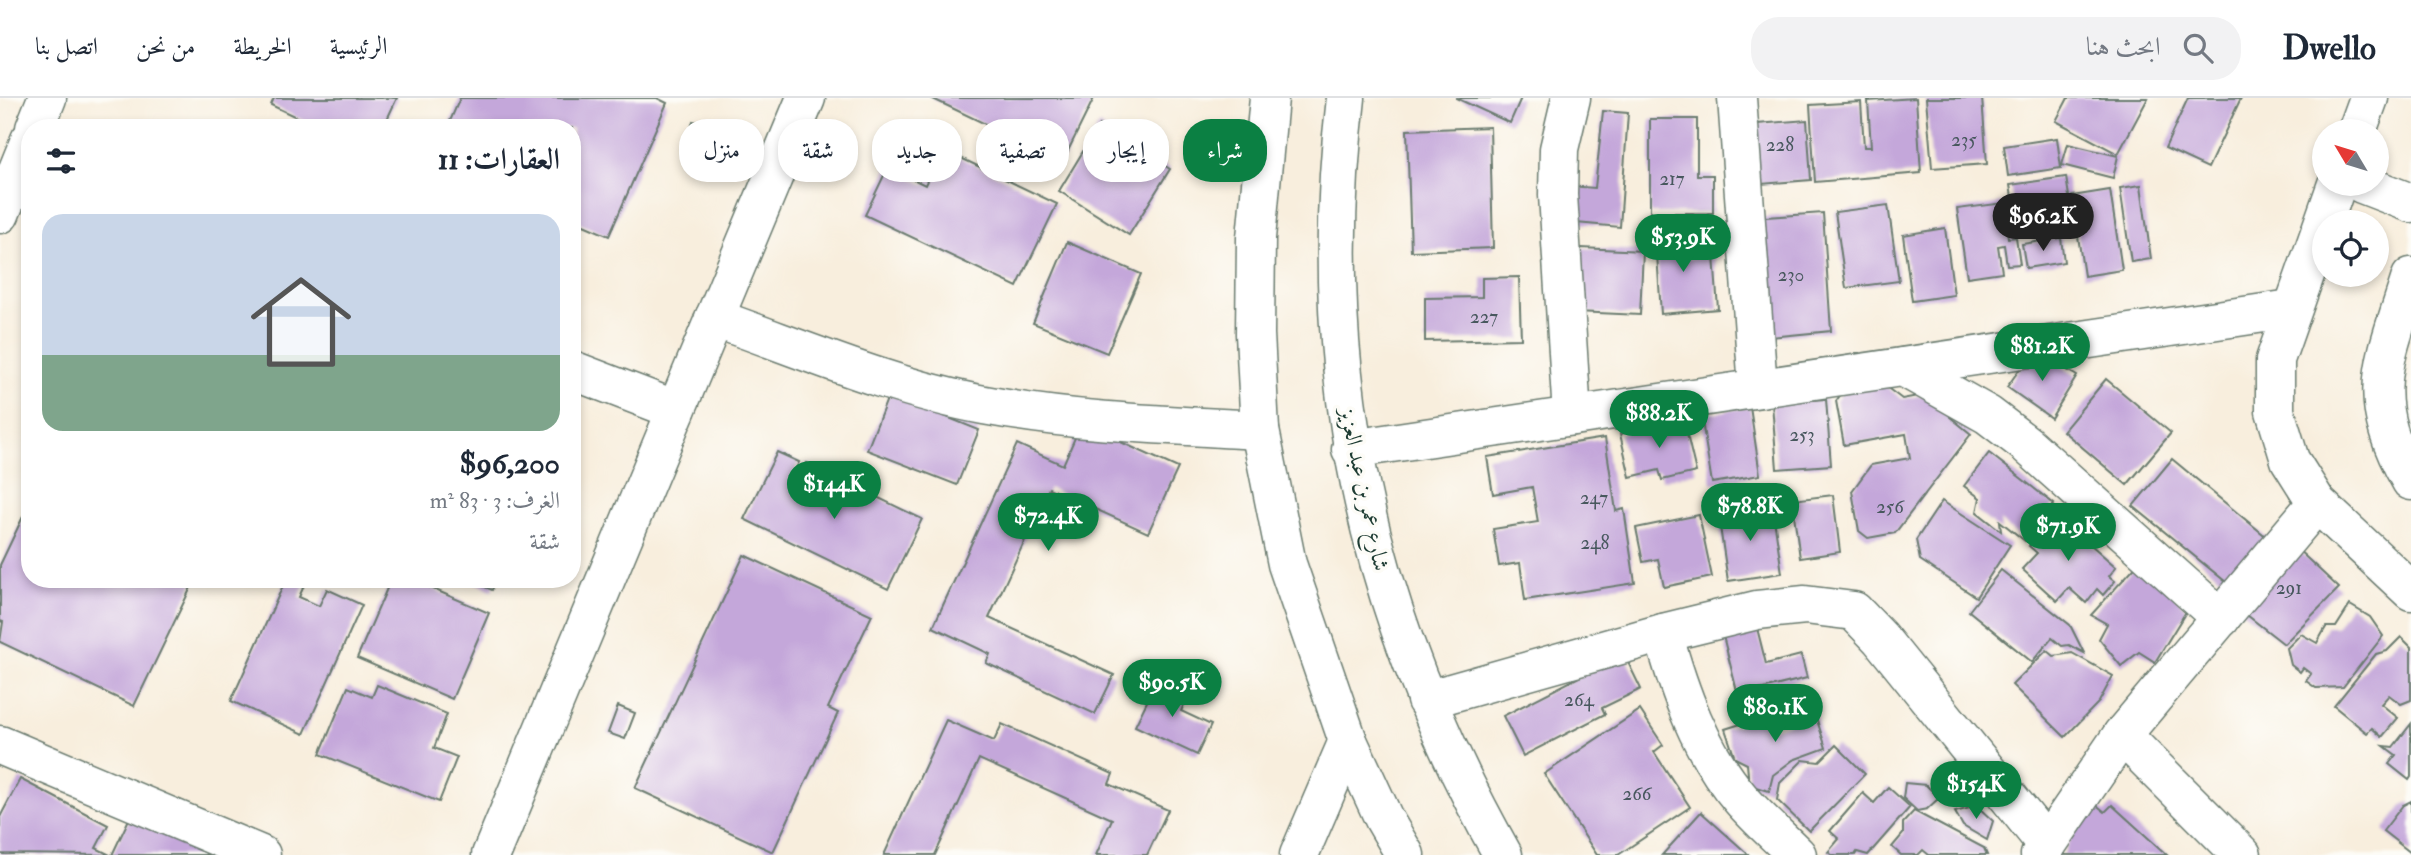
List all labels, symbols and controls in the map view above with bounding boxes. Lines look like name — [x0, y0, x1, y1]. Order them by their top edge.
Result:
search box — [1751, 17, 2241, 80]
text: Dwello — [2283, 28, 2376, 69]
icon: search — [2179, 29, 2217, 67]
text: اتصل بنا — [35, 31, 98, 62]
text: من نحن — [136, 31, 195, 62]
text: الخريطة — [233, 31, 292, 62]
text: الرئيسية — [330, 31, 387, 62]
text: ابحث هنا — [2086, 31, 2161, 63]
chip: منزل — [679, 119, 764, 182]
chip: شقة — [778, 119, 858, 182]
chip: جديد — [872, 119, 962, 182]
chip: تصفية — [976, 119, 1069, 182]
chip: إيجار — [1083, 119, 1169, 182]
chip: شراء — [1183, 119, 1267, 182]
north arrow — [2312, 119, 2389, 196]
map controls — [2312, 119, 2389, 287]
house number: 235 — [1951, 128, 1977, 152]
house number: 228 — [1766, 133, 1794, 157]
text: العقارات: 11 — [438, 141, 560, 178]
icon: filters — [42, 142, 80, 180]
house number: 217 — [1659, 167, 1685, 191]
pin: $96.2K — [1986, 194, 2100, 253]
text: $96.2K — [2009, 201, 2077, 230]
button: locate — [2312, 210, 2389, 287]
pin: $53.9K — [1626, 214, 1740, 274]
text: $53.9K — [1651, 222, 1715, 251]
icon: home — [238, 259, 364, 385]
house number: 230 — [1778, 263, 1804, 287]
house number: 227 — [1470, 305, 1498, 329]
pin: $81.2K — [1985, 324, 2099, 383]
text: $81.2K — [2010, 331, 2074, 360]
pin: $88.2K — [1602, 390, 1716, 450]
text: $88.2K — [1626, 398, 1692, 427]
street label: شارع عمر بن عبد العزيز — [1328, 403, 1396, 574]
house number: 253 — [1789, 423, 1815, 447]
text: $96,200 — [459, 445, 560, 482]
pin: $144K — [785, 462, 883, 521]
text: $144K — [803, 469, 865, 498]
pin: $78.8K — [1693, 484, 1807, 543]
text: الغرف: 3 · 83 m² — [430, 486, 560, 515]
house number: 247 — [1580, 486, 1608, 510]
text: $78.8K — [1717, 491, 1783, 520]
pin: $72.4K — [991, 494, 1105, 553]
house number: 256 — [1876, 495, 1905, 519]
text: $72.4K — [1014, 501, 1082, 530]
pin: $71.9K — [2011, 504, 2125, 563]
text: $71.9K — [2036, 511, 2100, 540]
text: شقة — [530, 527, 560, 556]
house number: 248 — [1581, 531, 1609, 555]
house number: 291 — [2276, 576, 2302, 600]
pin: $90.5K — [1115, 660, 1229, 719]
text: $90.5K — [1139, 667, 1205, 696]
pin: $80.1K — [1718, 684, 1832, 744]
house number: 264 — [1564, 688, 1594, 712]
text: $80.1K — [1743, 692, 1807, 721]
pin: $154K — [1927, 762, 2025, 821]
text: $154K — [1946, 769, 2006, 798]
house number: 266 — [1623, 782, 1653, 806]

